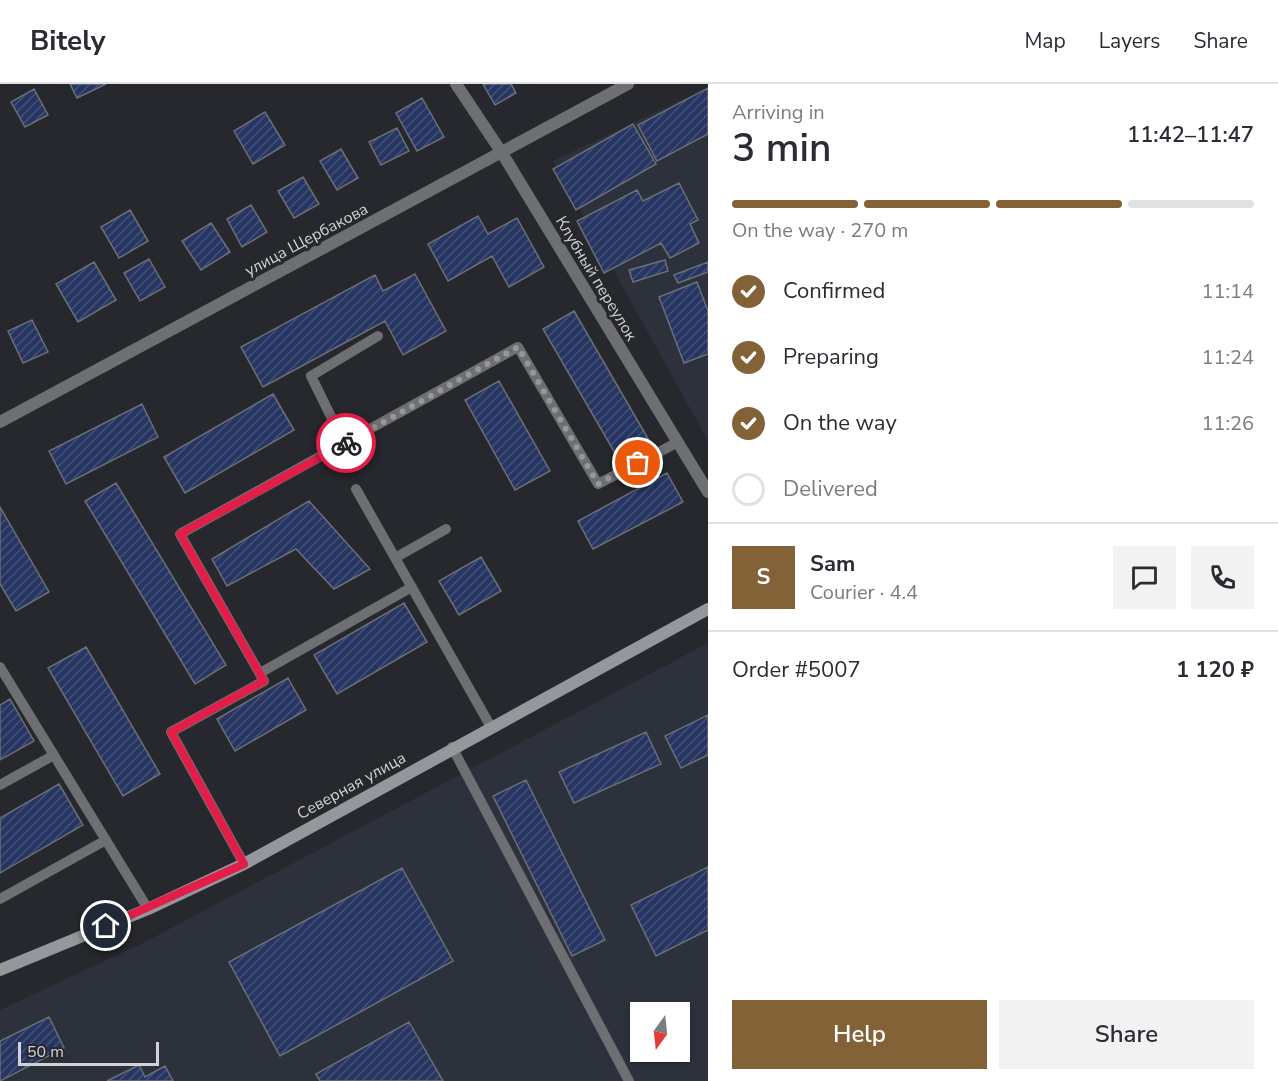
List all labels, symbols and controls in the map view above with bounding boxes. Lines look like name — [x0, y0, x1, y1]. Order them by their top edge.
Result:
text: Bitely — [30, 22, 106, 60]
text: Map — [1024, 27, 1066, 55]
text: Layers — [1099, 27, 1160, 55]
text: Share — [1193, 27, 1248, 55]
text: Arriving in — [732, 99, 825, 126]
text: 11:42–11:47 — [1127, 120, 1254, 150]
text: 3 min — [732, 122, 831, 175]
street label: улица Щербакова — [241, 198, 372, 282]
street label: Клубный переулок — [550, 212, 642, 346]
text: On the way · 270 m — [732, 217, 908, 244]
icon: check — [732, 275, 765, 308]
text: Confirmed — [783, 276, 885, 306]
text: 11:14 — [1201, 278, 1254, 305]
icon: check — [732, 341, 765, 374]
text: Preparing — [783, 342, 879, 372]
text: 11:24 — [1201, 344, 1254, 371]
icon: check — [732, 407, 765, 440]
text: On the way — [783, 408, 897, 438]
text: 11:26 — [1201, 410, 1254, 437]
courier — [316, 413, 376, 473]
icon: bike — [330, 427, 363, 460]
pin — [612, 437, 663, 488]
icon: bag — [621, 446, 654, 479]
text: Delivered — [783, 474, 878, 504]
button: chat — [1113, 546, 1176, 609]
button: phone — [1191, 546, 1254, 609]
text: Sam — [810, 549, 855, 579]
text: S — [757, 562, 770, 592]
text: Courier · 4.4 — [810, 579, 918, 606]
text: Order #5007 — [732, 655, 861, 685]
text: 1 120 ₽ — [1176, 655, 1254, 685]
street label: Северная улица — [293, 747, 410, 825]
pin — [80, 900, 131, 951]
icon: home — [89, 909, 122, 942]
button: Help — [732, 1000, 987, 1069]
button: Share — [999, 1000, 1254, 1069]
north arrow — [630, 1002, 690, 1062]
map controls — [630, 1002, 690, 1062]
scale bar — [18, 1039, 159, 1066]
text: 50 m — [27, 1041, 64, 1063]

